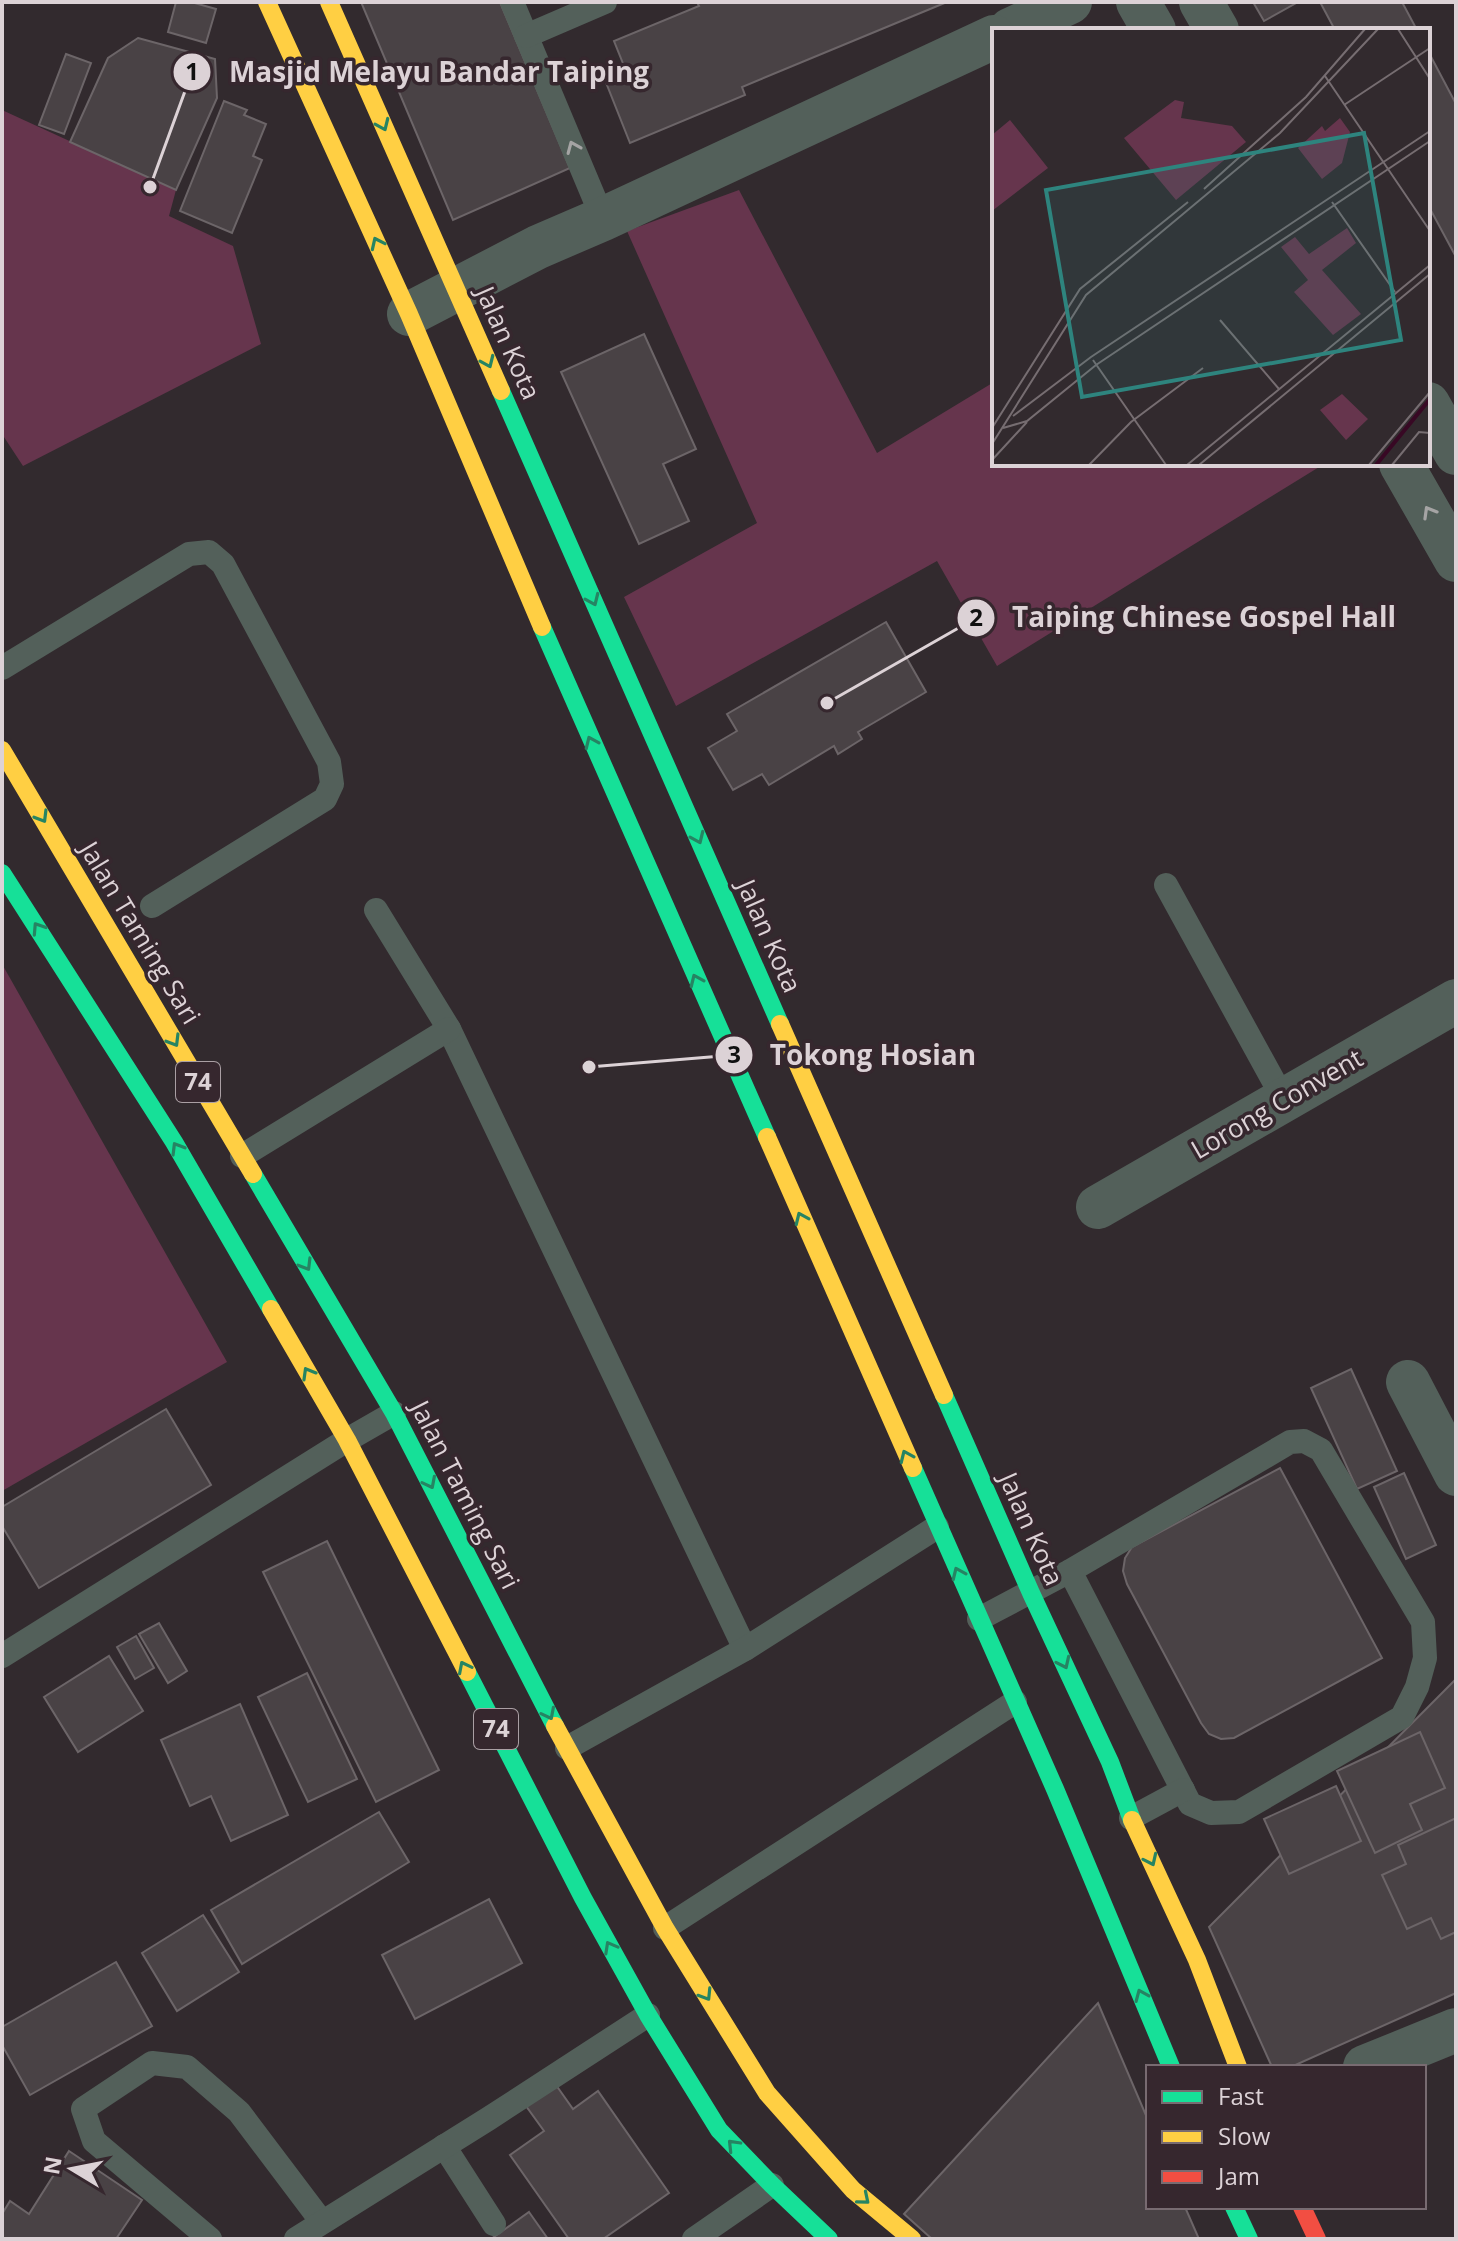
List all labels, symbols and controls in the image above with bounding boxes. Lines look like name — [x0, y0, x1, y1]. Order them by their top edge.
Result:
inset map — [992, 28, 1430, 466]
callout: Masjid Melayu Bandar Taiping — [172, 46, 665, 98]
text: Masjid Melayu Bandar Taiping — [229, 52, 649, 90]
text: 1 — [185, 54, 199, 87]
one-way arrow — [373, 116, 389, 131]
one-way arrow — [566, 141, 583, 155]
one-way arrow — [371, 237, 387, 251]
street label: Jalan Kota — [467, 278, 550, 405]
one-way arrow — [478, 354, 494, 369]
one-way arrow — [1423, 506, 1439, 521]
one-way arrow — [583, 592, 599, 606]
callout: Taiping Chinese Gospel Hall — [956, 592, 1412, 644]
text: Taiping Chinese Gospel Hall — [1012, 597, 1396, 635]
text: 2 — [969, 600, 983, 633]
one-way arrow — [585, 736, 601, 750]
one-way arrow — [32, 808, 47, 823]
one-way arrow — [688, 830, 704, 844]
street label: Jalan Taming Sari — [71, 832, 210, 1031]
street label: Jalan Kota — [728, 871, 811, 998]
one-way arrow — [32, 923, 47, 937]
one-way arrow — [690, 974, 706, 988]
callout: Tokong Hosian — [714, 1029, 992, 1081]
one-way arrow — [164, 1032, 180, 1047]
text: Tokong Hosian — [770, 1035, 976, 1073]
text: 3 — [727, 1037, 741, 1070]
street label: Lorong Convent — [1184, 1039, 1369, 1167]
road number: 74 — [176, 1062, 220, 1102]
one-way arrow — [171, 1142, 187, 1157]
one-way arrow — [795, 1212, 811, 1226]
one-way arrow — [296, 1256, 312, 1271]
one-way arrow — [302, 1367, 318, 1382]
street label: Jalan Taming Sari — [401, 1391, 529, 1595]
one-way arrow — [900, 1450, 916, 1464]
street label: Jalan Kota — [990, 1464, 1073, 1591]
one-way arrow — [420, 1474, 435, 1489]
one-way arrow — [952, 1567, 968, 1581]
one-way arrow — [1054, 1655, 1070, 1670]
one-way arrow — [459, 1660, 474, 1675]
one-way arrow — [539, 1705, 555, 1720]
road number: 74 — [474, 1709, 518, 1749]
one-way arrow — [1141, 1852, 1157, 1866]
one-way arrow — [605, 1941, 620, 1955]
one-way arrow — [697, 1986, 712, 2000]
one-way arrow — [1134, 1989, 1151, 2003]
legend — [1146, 2065, 1426, 2209]
text: Fast — [1218, 2079, 1264, 2112]
text: Slow — [1218, 2119, 1271, 2152]
north arrow — [32, 2129, 112, 2209]
one-way arrow — [728, 2140, 743, 2154]
text: N — [35, 2154, 68, 2177]
text: Jam — [1216, 2159, 1260, 2192]
one-way arrow — [855, 2189, 870, 2204]

